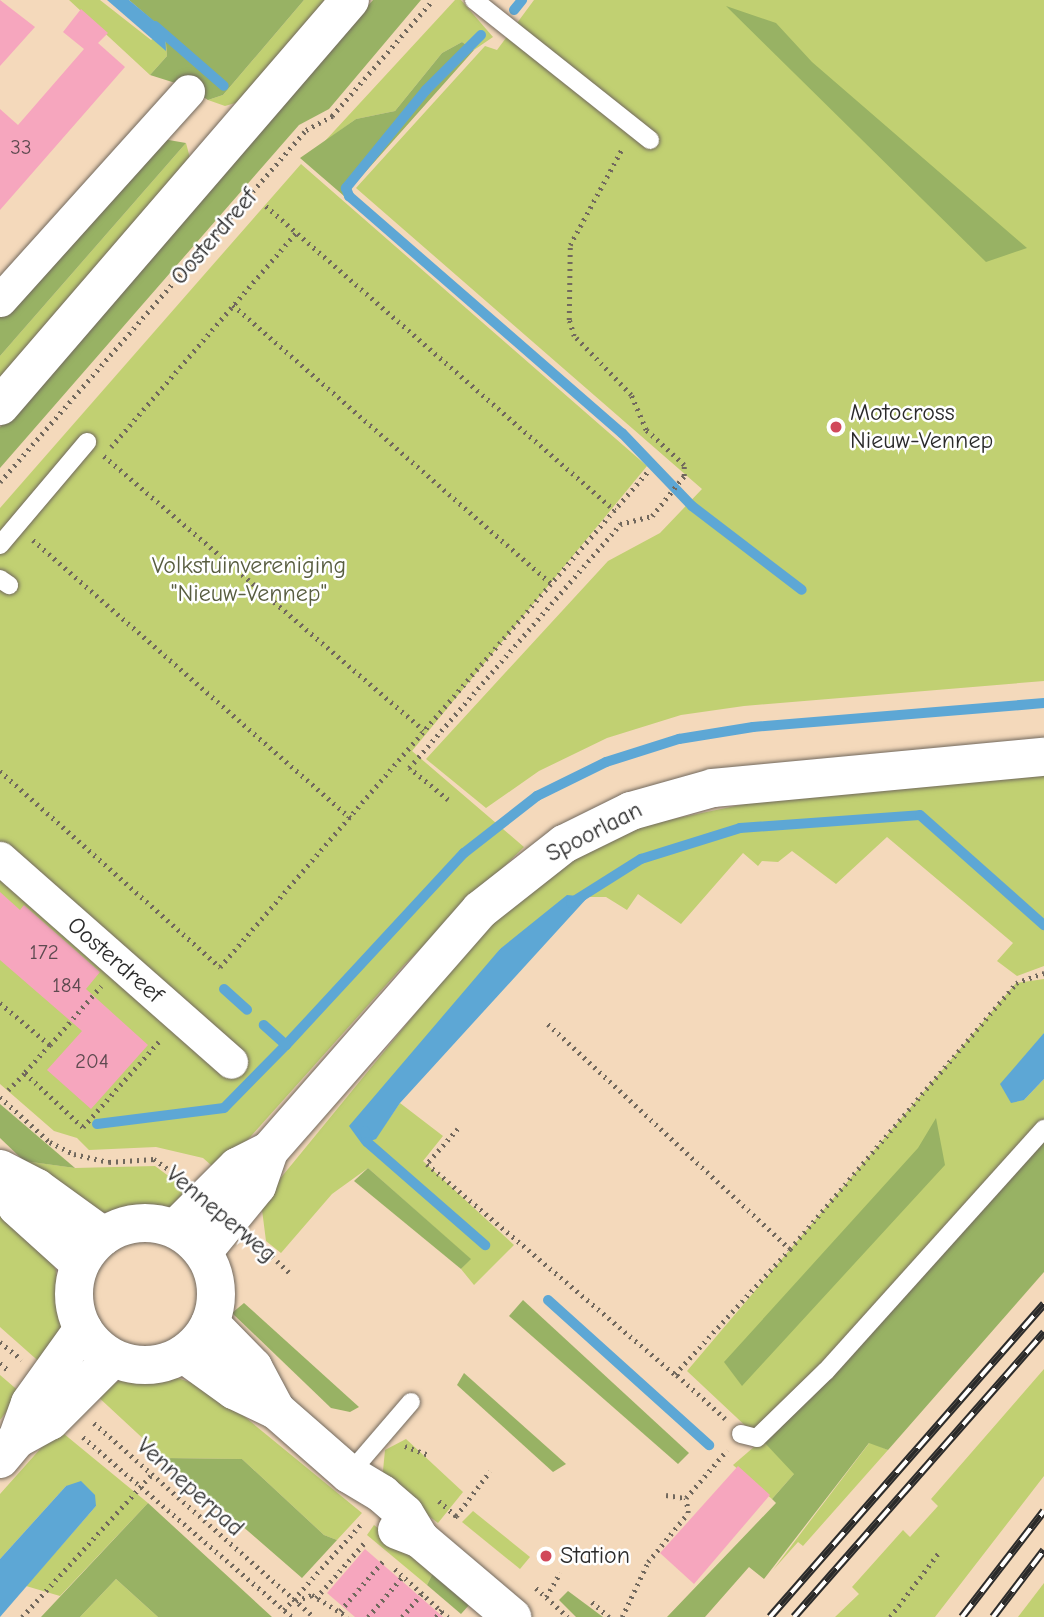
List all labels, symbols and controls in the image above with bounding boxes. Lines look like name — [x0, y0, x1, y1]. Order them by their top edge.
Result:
house number: 33 — [10, 134, 32, 160]
street label: Oosterdreef — [165, 183, 263, 291]
place label: Motocross Nieuw-Vennep — [850, 399, 993, 455]
marker: Motocross Nieuw-Vennep — [828, 419, 844, 435]
park label: Volkstuinvereniging "Nieuw-Vennep" — [152, 552, 346, 608]
street label: Spoorlaan — [541, 796, 647, 868]
street label: Oosterdreef — [61, 911, 169, 1009]
house number: 172 — [29, 939, 59, 965]
house number: 184 — [52, 972, 82, 998]
house number: 204 — [75, 1048, 109, 1074]
street label: Venneperweg — [160, 1160, 282, 1268]
street label: Venneperpad — [131, 1431, 249, 1543]
place label: Station — [560, 1542, 630, 1570]
marker: Station — [538, 1548, 554, 1564]

